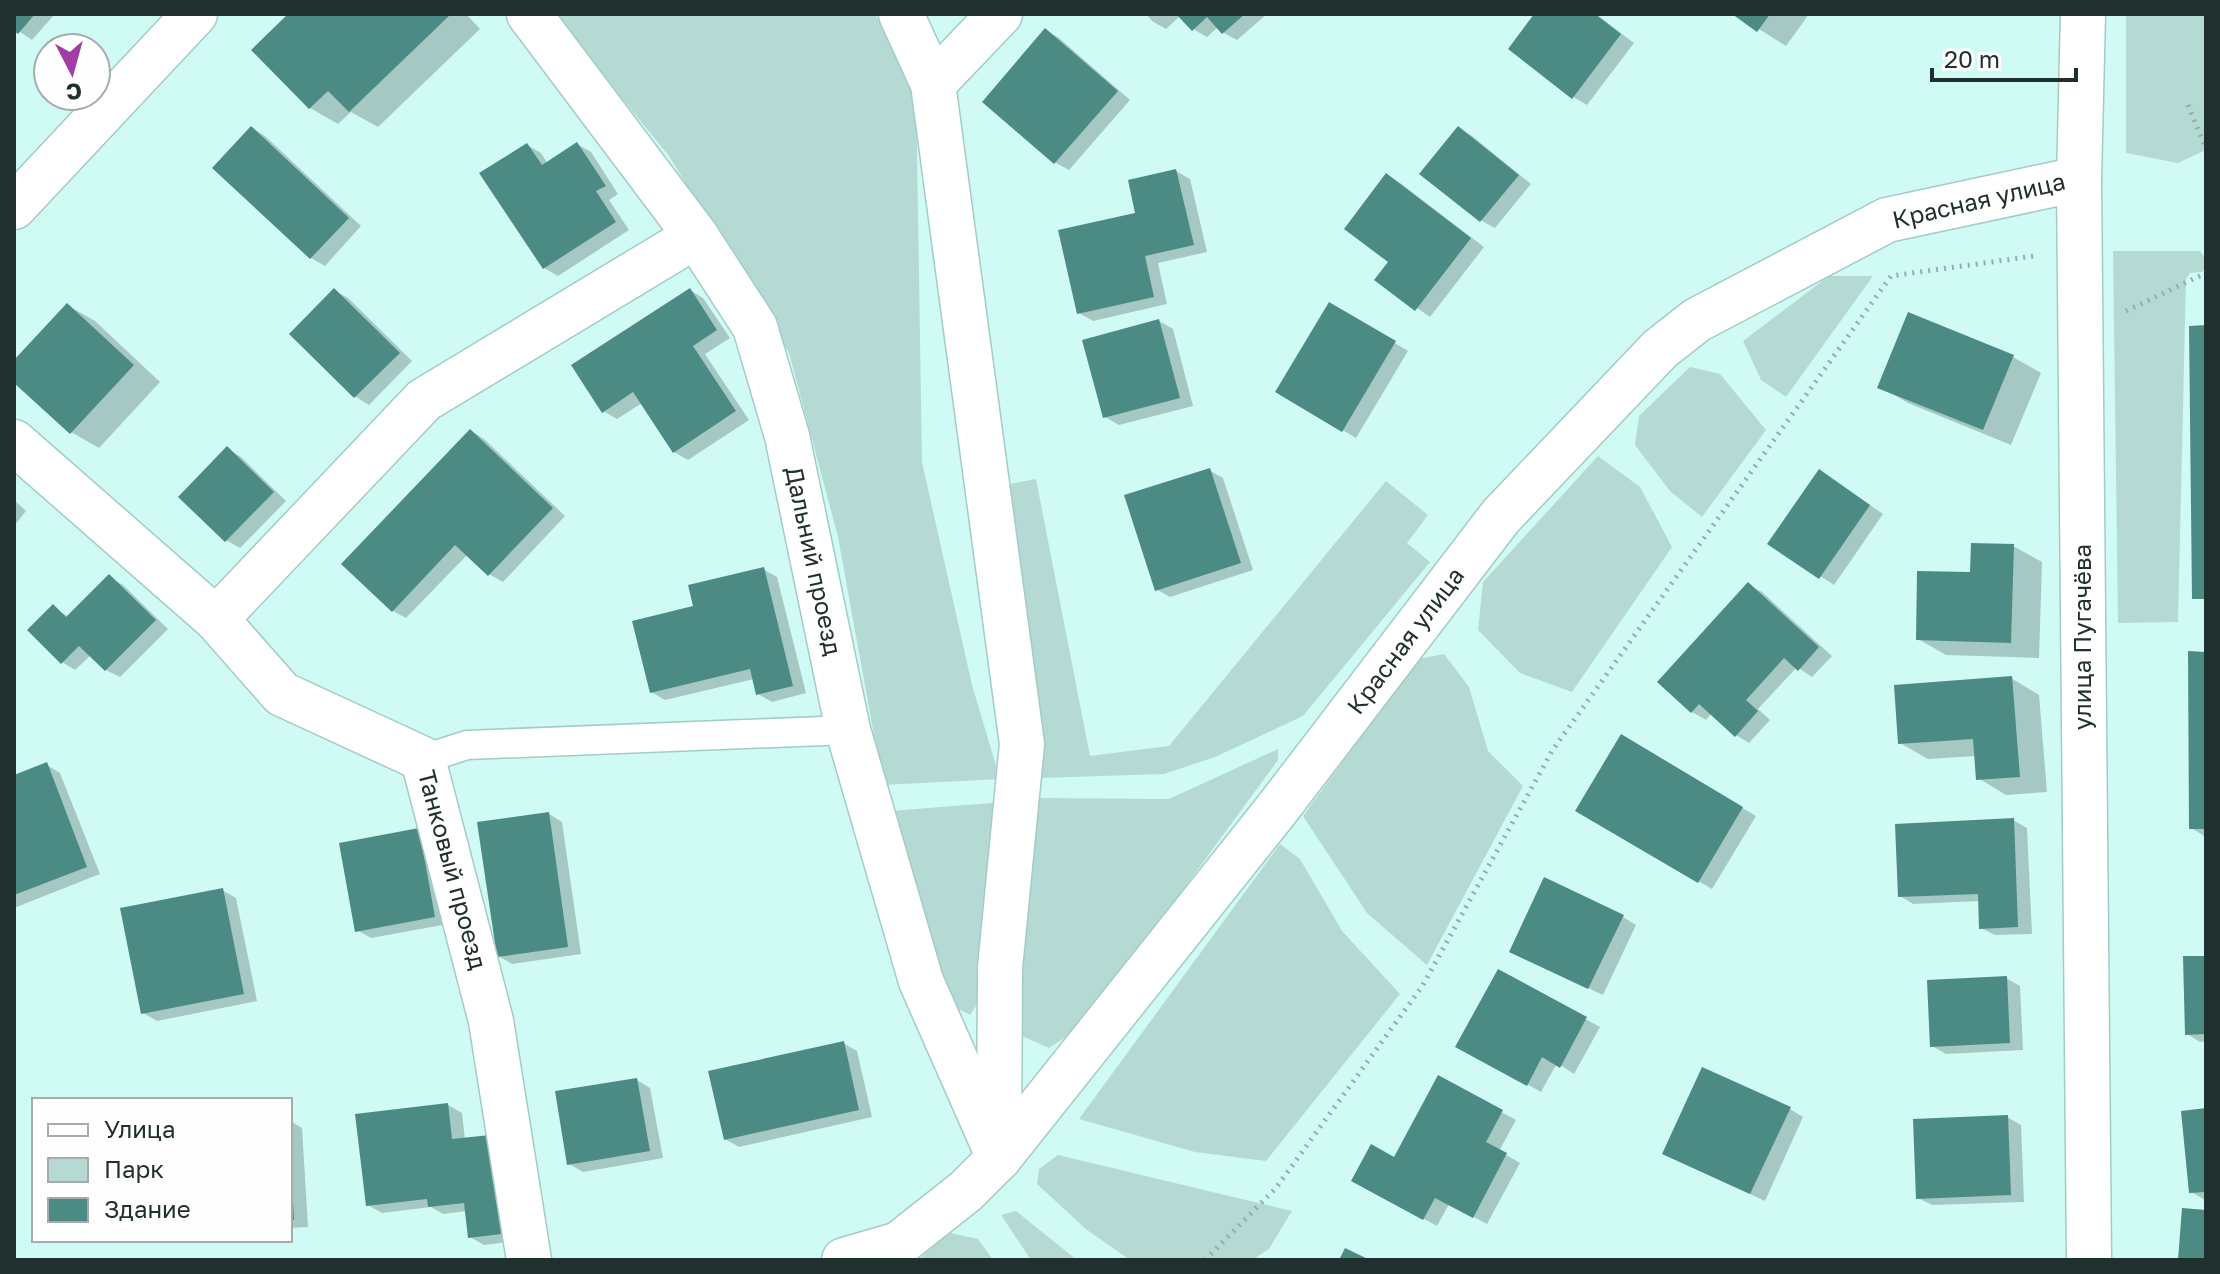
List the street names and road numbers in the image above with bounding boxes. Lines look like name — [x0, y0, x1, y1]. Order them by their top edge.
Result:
street label: Красная улица — [1889, 166, 2068, 234]
street label: Дальний проезд — [780, 464, 849, 658]
street label: улица Пугачёва — [2067, 544, 2096, 730]
street label: Красная улица — [1340, 561, 1469, 719]
street label: Танковый проезд — [413, 767, 494, 972]

